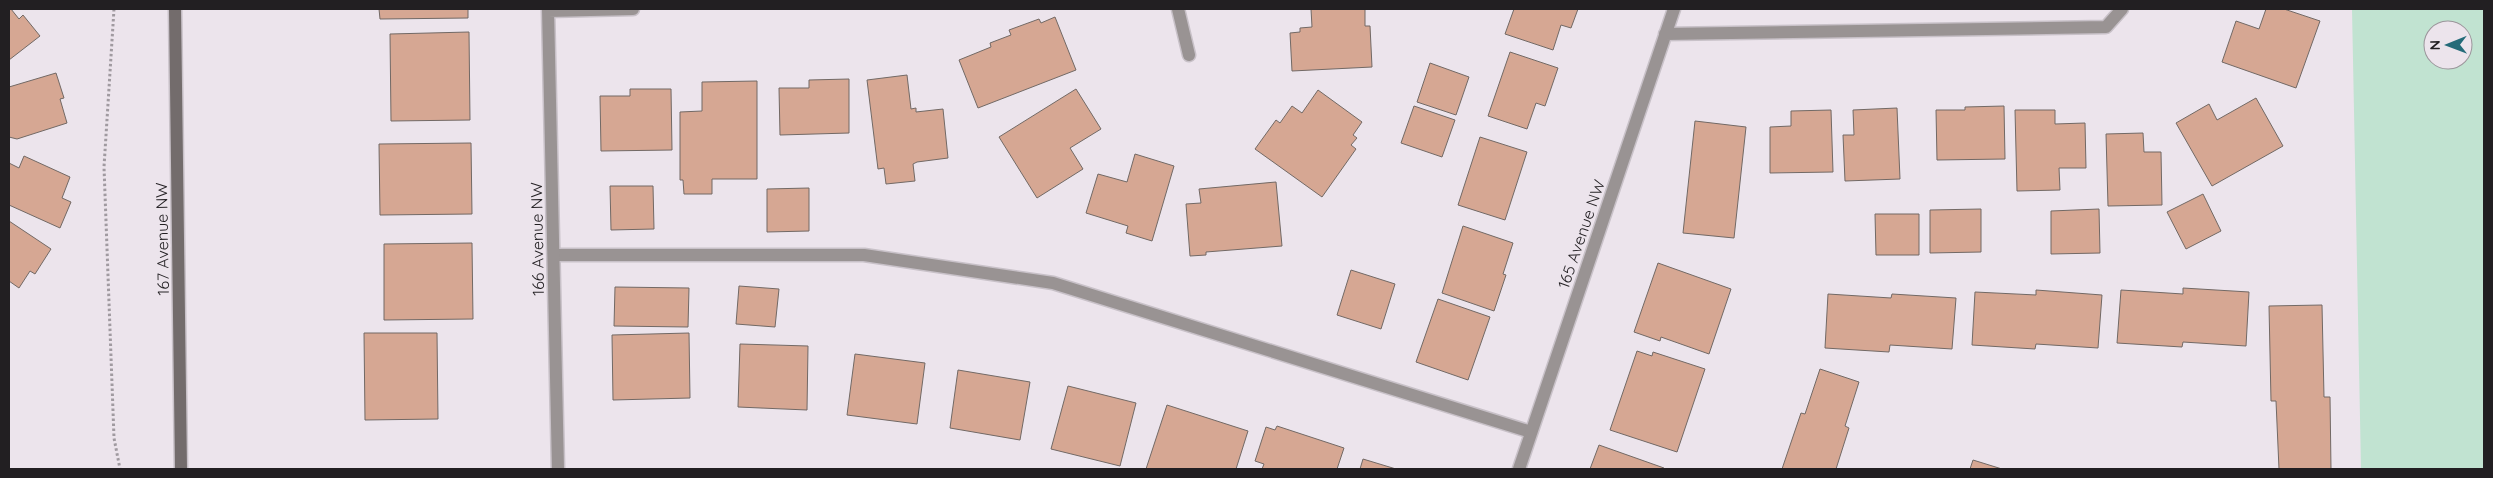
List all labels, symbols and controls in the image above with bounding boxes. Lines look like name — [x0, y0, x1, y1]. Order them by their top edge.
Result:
north arrow — [2423, 20, 2473, 70]
text: N — [2426, 40, 2444, 51]
street label: 165 Avenue NW — [1553, 177, 1609, 291]
street label: 167 Avenue NW — [151, 182, 173, 296]
street label: 166 Avenue NW — [526, 182, 548, 296]

